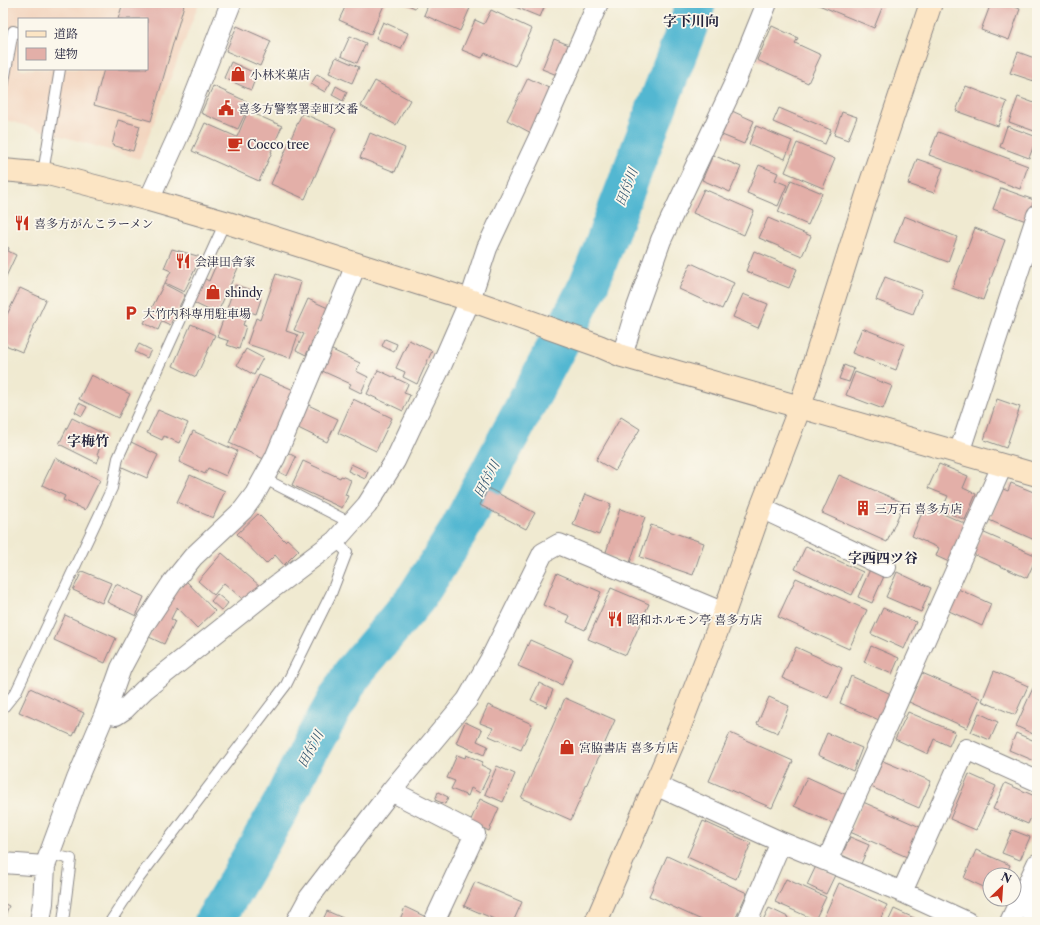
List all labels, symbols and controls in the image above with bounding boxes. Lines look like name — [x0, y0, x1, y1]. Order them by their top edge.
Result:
district label: 字下川向 — [663, 12, 719, 30]
legend — [18, 18, 148, 70]
text: 道路 — [54, 26, 78, 41]
text: 建物 — [54, 46, 78, 61]
shop icon: 小林米菓店 — [229, 65, 247, 83]
place label: 小林米菓店 — [250, 67, 310, 82]
public building icon: 喜多方警察署幸町交番 — [217, 99, 235, 117]
place label: 喜多方警察署幸町交番 — [238, 101, 358, 116]
cafe icon: Cocco tree — [226, 135, 244, 153]
place label: Cocco tree — [247, 137, 310, 152]
water label: 田付川 — [612, 164, 641, 208]
restaurant icon: 喜多方がんこラーメン — [13, 214, 31, 232]
place label: 喜多方がんこラーメン — [34, 216, 153, 231]
restaurant icon: 会津田舎家 — [174, 252, 192, 270]
place label: 会津田舎家 — [195, 254, 255, 269]
shop icon: shindy — [204, 283, 222, 301]
place label: shindy — [225, 285, 263, 300]
parking icon: 大竹内科専用駐車場 — [122, 304, 140, 322]
place label: 大竹内科専用駐車場 — [143, 306, 251, 321]
district label: 字梅竹 — [67, 432, 109, 450]
water label: 田付川 — [470, 456, 503, 500]
building icon: 三万石 喜多方店 — [854, 499, 872, 517]
place label: 三万石 喜多方店 — [875, 501, 962, 516]
district label: 字西四ツ谷 — [848, 549, 918, 567]
restaurant icon: 昭和ホルモン亭 喜多方店 — [606, 610, 624, 628]
place label: 昭和ホルモン亭 喜多方店 — [627, 612, 762, 627]
water label: 田付川 — [294, 726, 327, 770]
shop icon: 宮脇書店 喜多方店 — [558, 738, 576, 756]
place label: 宮脇書店 喜多方店 — [579, 740, 678, 755]
north arrow — [982, 867, 1022, 907]
text: N — [999, 870, 1014, 886]

